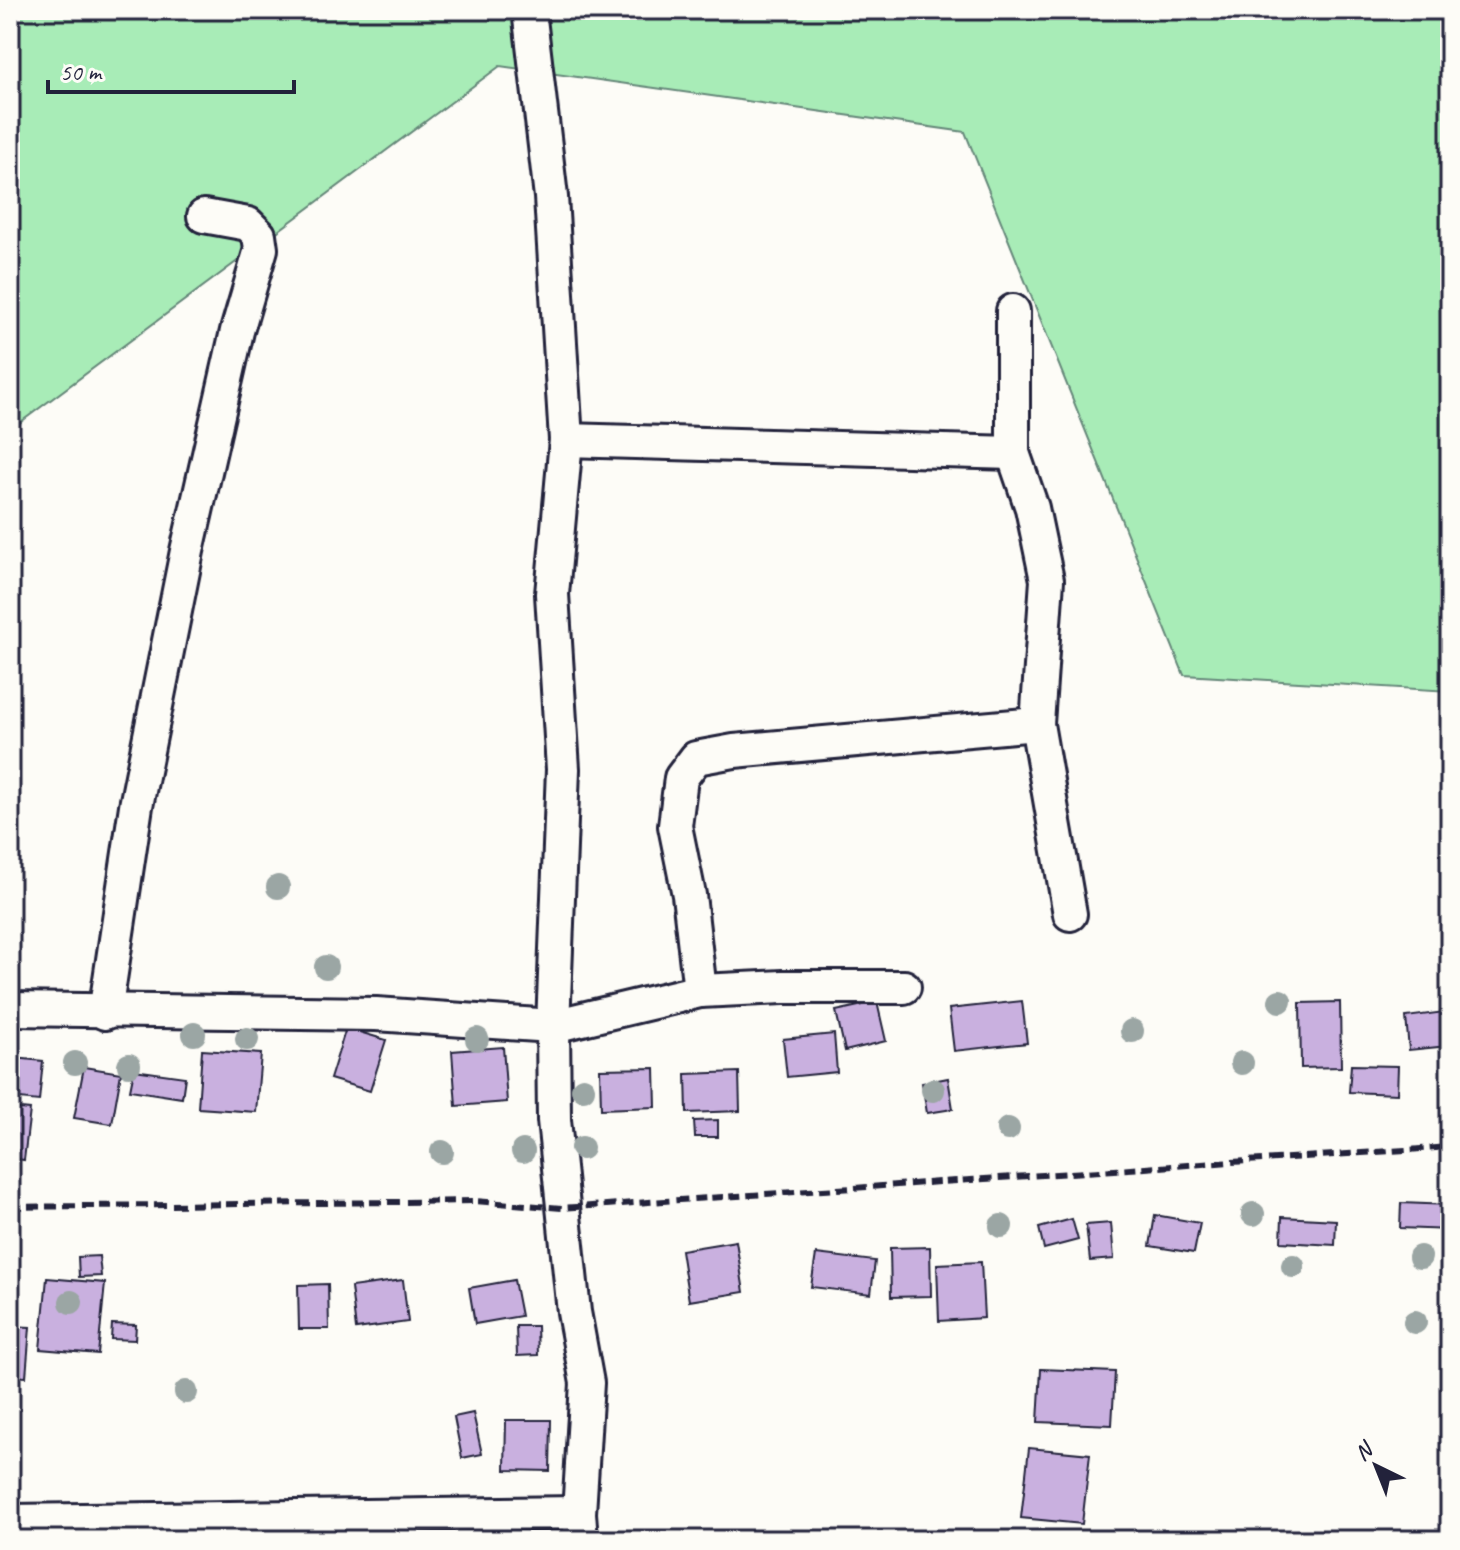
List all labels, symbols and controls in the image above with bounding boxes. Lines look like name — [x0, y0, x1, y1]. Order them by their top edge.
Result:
scale bar — [48, 44, 294, 94]
text: 50 m — [60, 57, 103, 87]
north arrow — [1336, 1426, 1416, 1506]
text: N — [1349, 1435, 1380, 1467]

